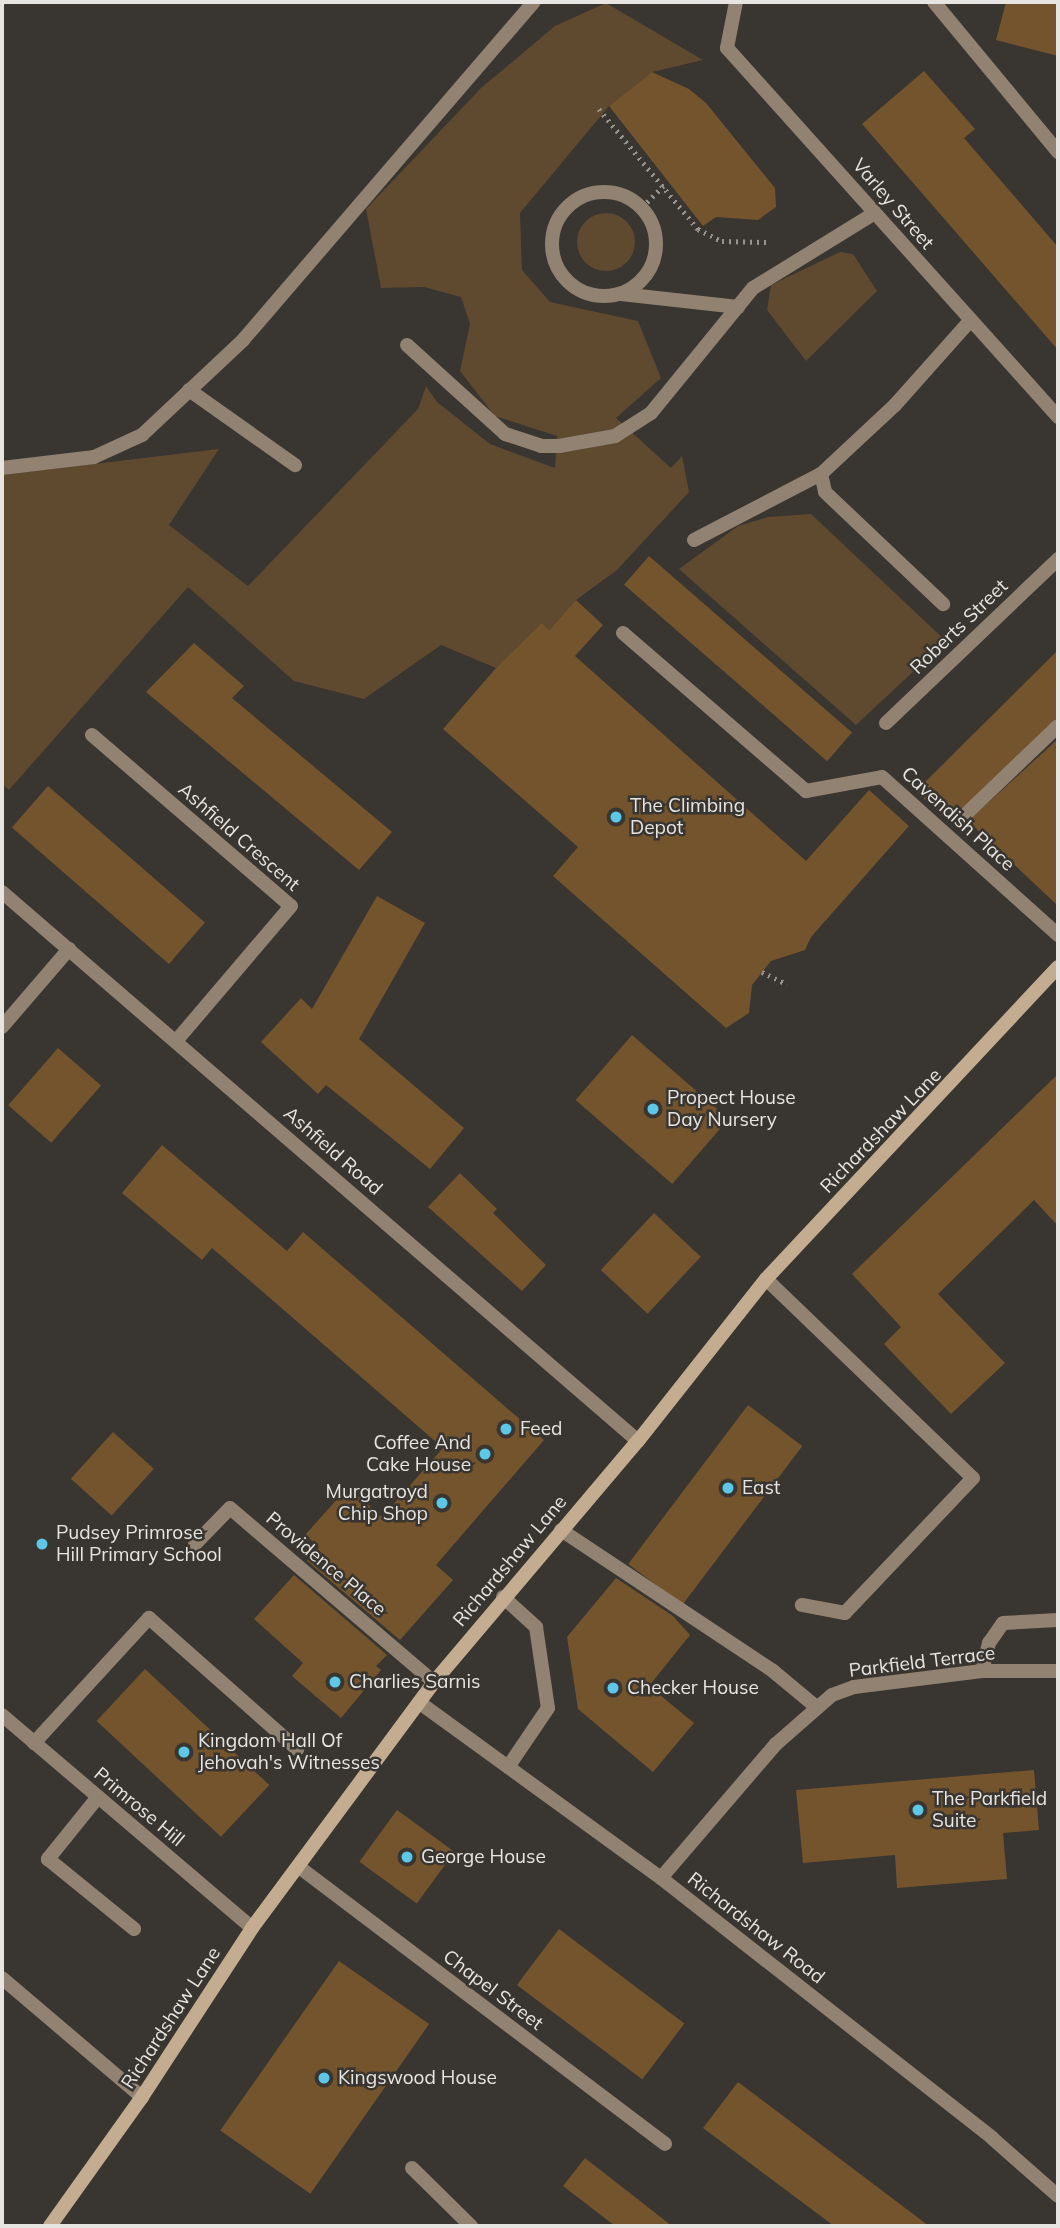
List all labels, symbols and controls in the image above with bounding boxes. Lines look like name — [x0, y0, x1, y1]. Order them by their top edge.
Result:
street label: Varley Street — [847, 154, 939, 254]
street label: Roberts Street — [906, 575, 1012, 679]
street label: Cavendish Place — [897, 762, 1019, 876]
street label: Ashfield Crescent — [174, 778, 304, 896]
place label: The Climbing Depot — [630, 795, 745, 839]
marker: The Climbing Depot — [608, 809, 624, 825]
street label: Richardshaw Lane — [816, 1064, 946, 1198]
place label: Propect House Day Nursery — [667, 1087, 796, 1131]
marker: Propect House Day Nursery — [645, 1101, 661, 1117]
street label: Ashfield Road — [279, 1102, 387, 1200]
place label: Feed — [520, 1418, 562, 1440]
marker: Feed — [498, 1421, 514, 1437]
place label: Coffee And Cake House — [366, 1432, 471, 1476]
marker: Coffee And Cake House — [477, 1446, 493, 1462]
place label: East — [742, 1477, 780, 1499]
marker: East — [720, 1480, 736, 1496]
place label: Murgatroyd Chip Shop — [326, 1481, 428, 1525]
street label: Richardshaw Lane — [448, 1491, 572, 1631]
marker: Murgatroyd Chip Shop — [434, 1495, 450, 1511]
street label: Providence Place — [261, 1507, 391, 1621]
place label: Pudsey Primrose Hill Primary School — [56, 1522, 222, 1566]
marker: Pudsey Primrose Hill Primary School — [34, 1536, 50, 1552]
street label: Parkfield Terrace — [848, 1642, 996, 1682]
place label: Charlies Sarnis — [349, 1671, 480, 1693]
marker: Charlies Sarnis — [327, 1674, 343, 1690]
place label: Checker House — [627, 1677, 759, 1699]
marker: Checker House — [605, 1680, 621, 1696]
place label: Kingdom Hall Of Jehovah's Witnesses — [198, 1730, 380, 1774]
marker: Kingdom Hall Of Jehovah's Witnesses — [176, 1744, 192, 1760]
street label: Primrose Hill — [89, 1763, 189, 1851]
place label: The Parkfield Suite — [932, 1788, 1047, 1832]
marker: The Parkfield Suite — [910, 1802, 926, 1818]
place label: George House — [421, 1846, 546, 1868]
marker: George House — [399, 1849, 415, 1865]
street label: Richardshaw Road — [683, 1867, 829, 1989]
street label: Richardshaw Lane — [117, 1943, 225, 2093]
street label: Chapel Street — [439, 1945, 547, 2035]
place label: Kingswood House — [338, 2067, 497, 2089]
marker: Kingswood House — [316, 2070, 332, 2086]

